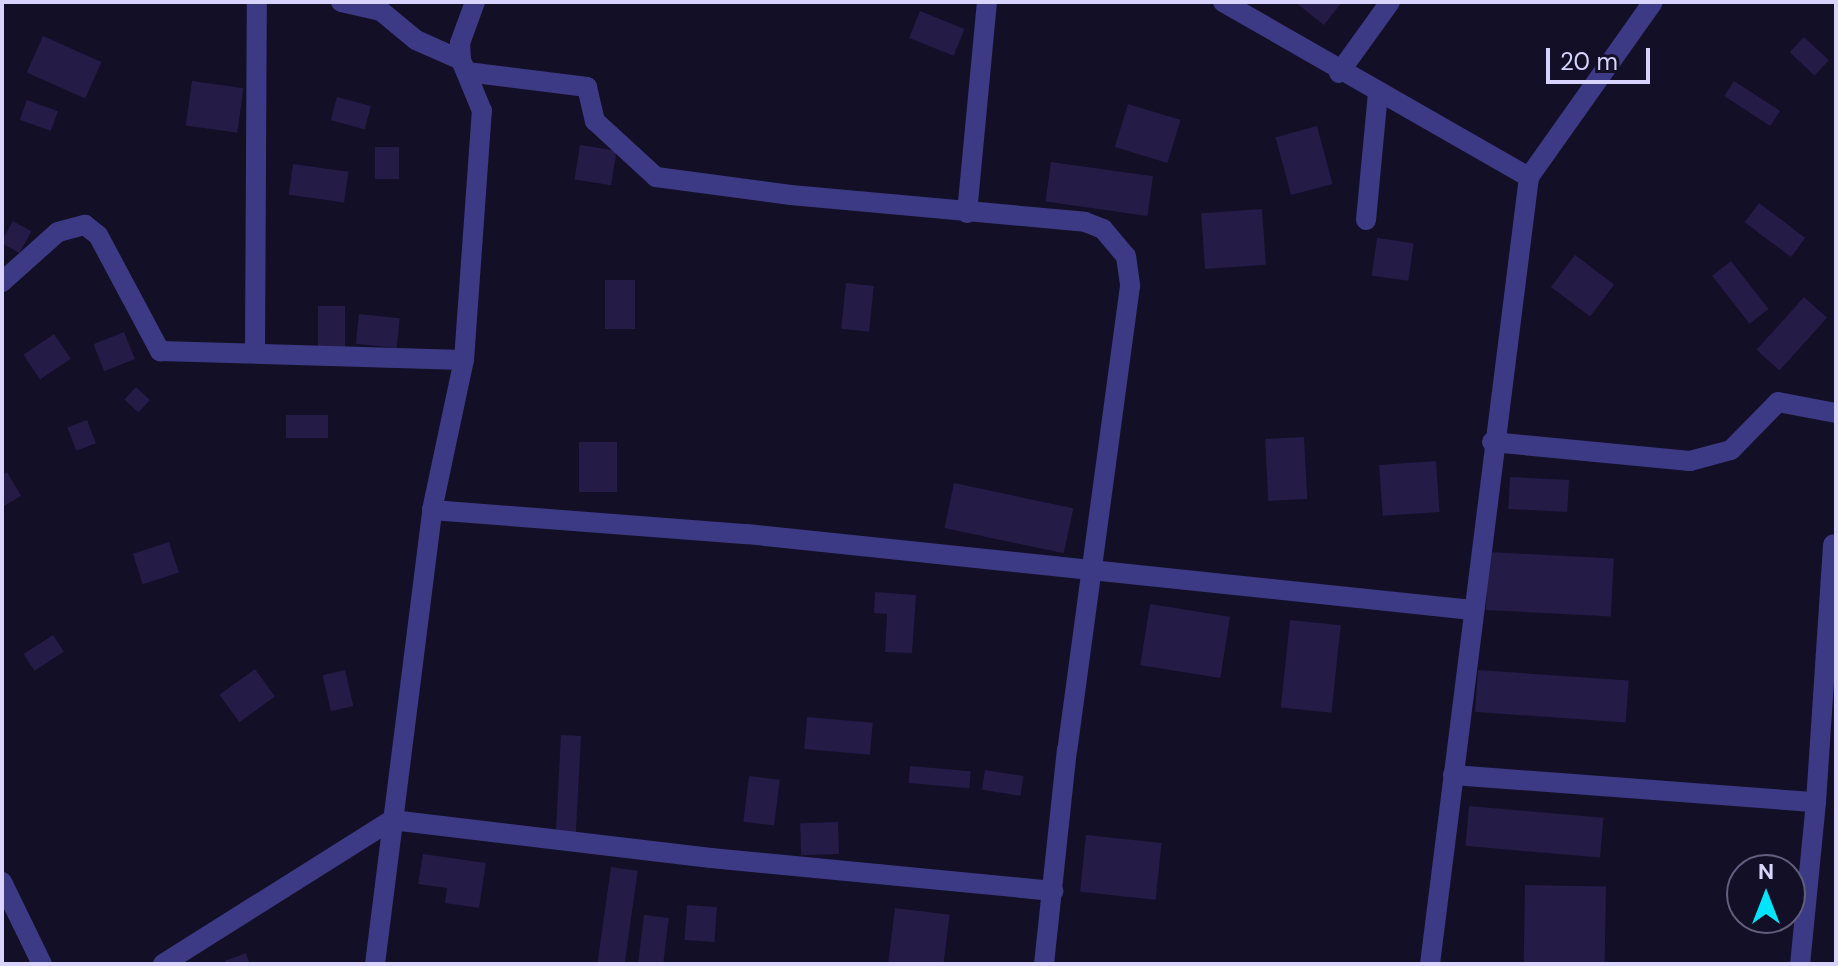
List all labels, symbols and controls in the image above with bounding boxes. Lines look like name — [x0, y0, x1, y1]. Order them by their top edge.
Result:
scale bar — [1550, 32, 1654, 82]
text: 20 m — [1560, 46, 1618, 77]
north arrow — [1726, 854, 1806, 934]
text: N — [1758, 857, 1774, 886]

